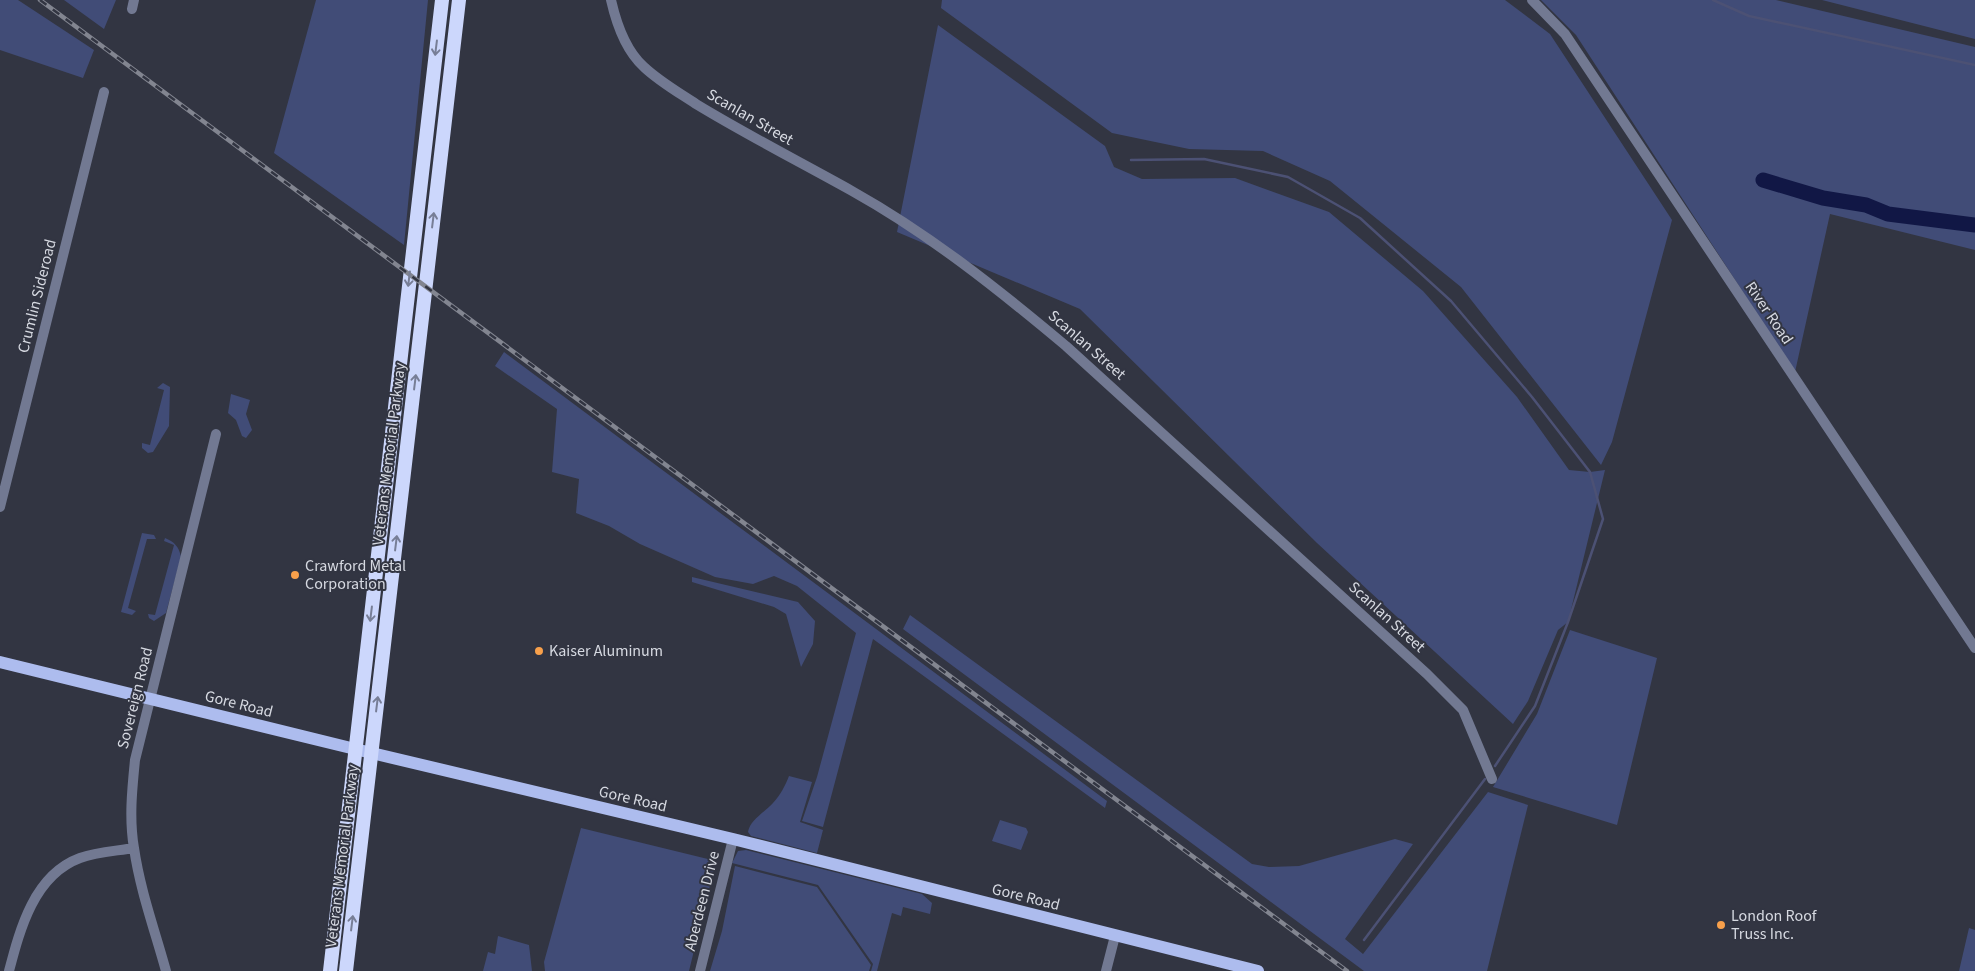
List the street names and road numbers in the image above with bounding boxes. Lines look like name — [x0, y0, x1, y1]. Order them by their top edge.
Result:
street label: Scanlan Street — [703, 83, 798, 151]
street label: Crumlin Sideroad — [12, 237, 62, 355]
street label: River Road — [1740, 277, 1798, 349]
street label: Scanlan Street — [1043, 305, 1131, 385]
street label: Veterans Memorial Parkway — [367, 361, 411, 547]
street label: Scanlan Street — [1344, 576, 1431, 658]
street label: Sovereign Road — [112, 645, 158, 751]
street label: Gore Road — [203, 685, 275, 723]
street label: Veterans Memorial Parkway — [320, 763, 364, 949]
street label: Gore Road — [597, 780, 669, 818]
street label: Aberdeen Drive — [679, 849, 725, 953]
street label: Gore Road — [990, 878, 1062, 916]

